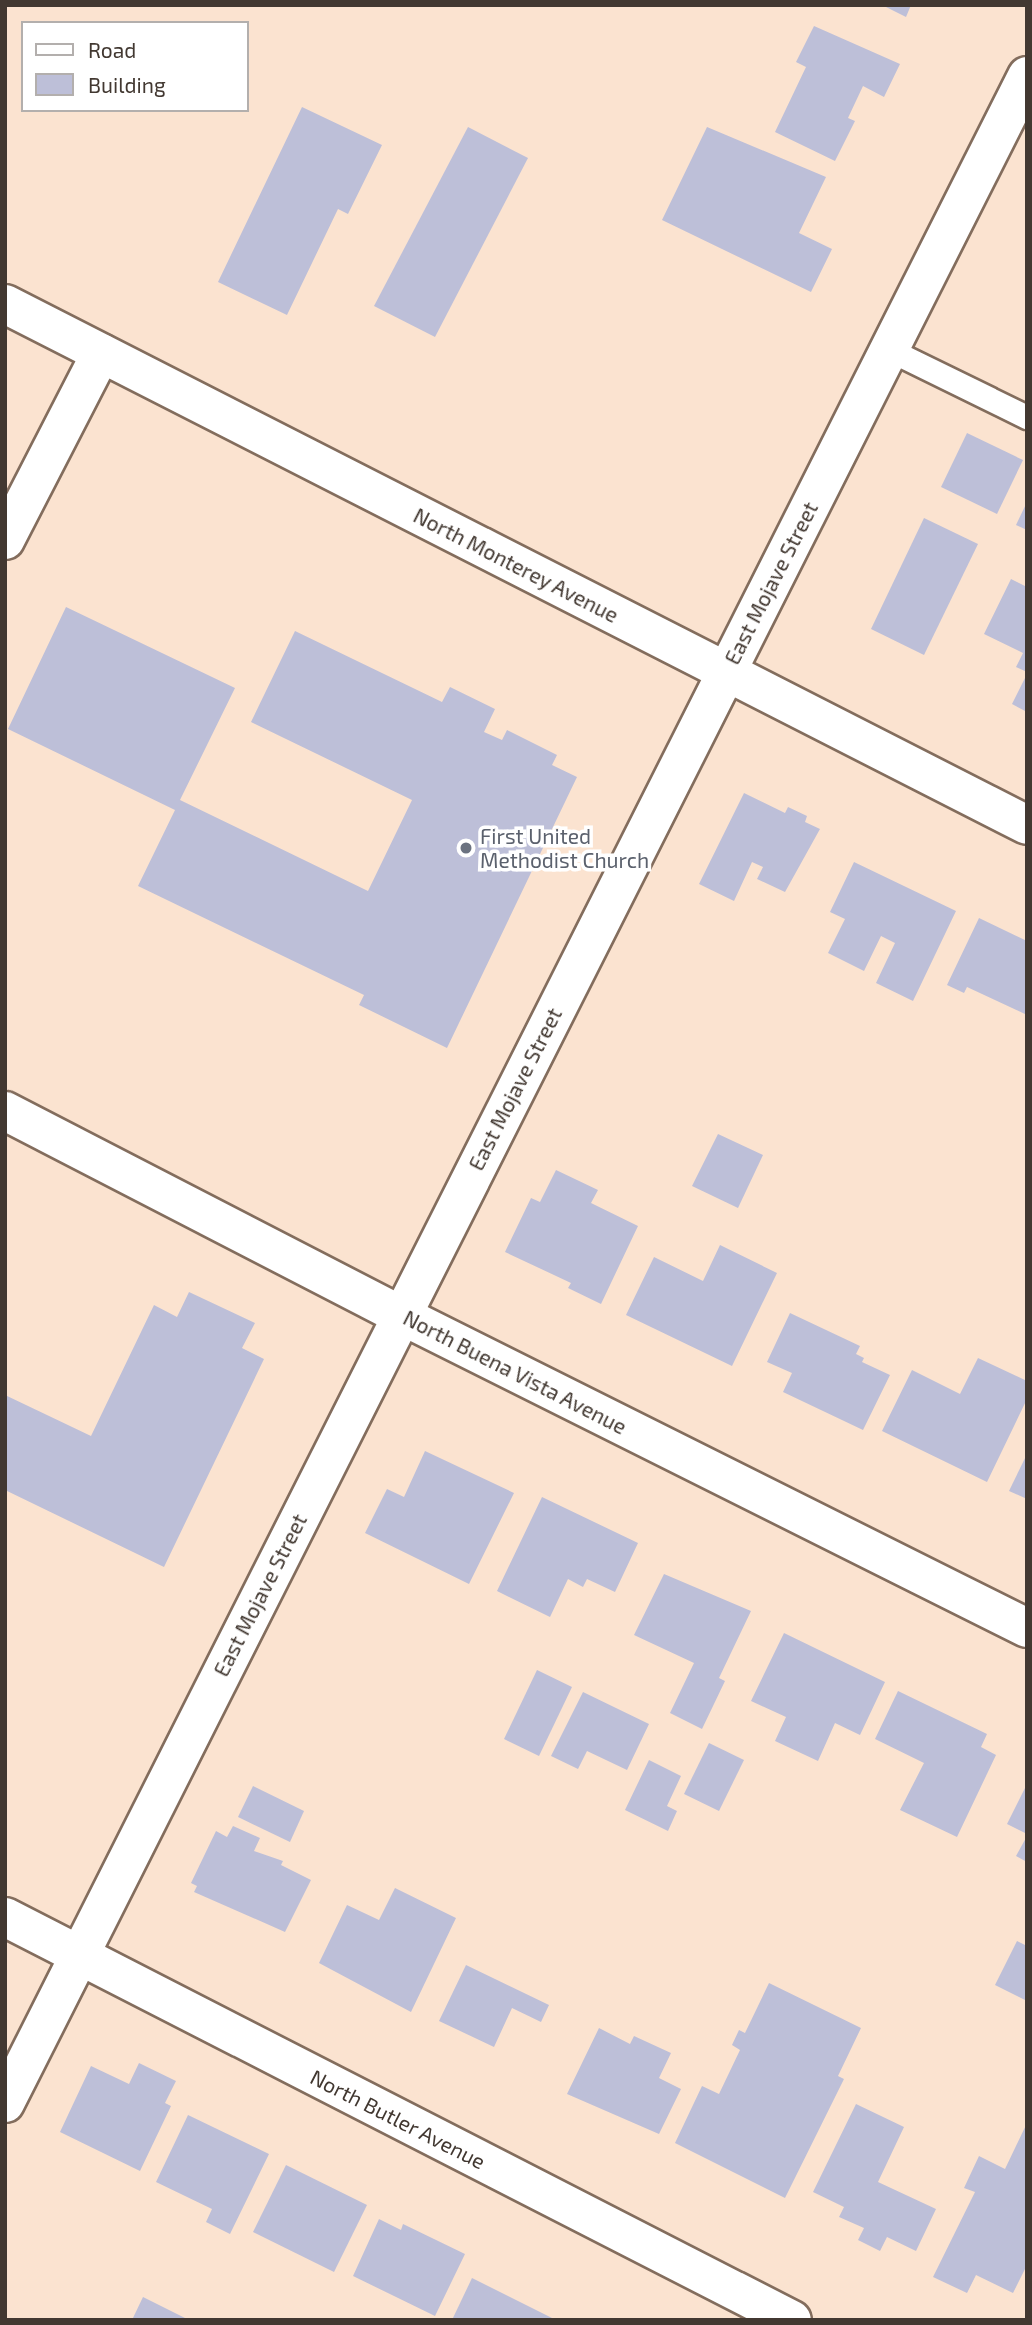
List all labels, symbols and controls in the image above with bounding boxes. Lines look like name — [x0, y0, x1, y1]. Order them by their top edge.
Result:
legend — [21, 21, 248, 112]
text: Road — [88, 37, 136, 62]
text: Building — [88, 72, 166, 97]
street label: East Mojave Street — [719, 497, 823, 669]
street label: North Monterey Avenue — [409, 502, 623, 628]
place label: First United Methodist Church — [480, 823, 649, 873]
marker: First United Methodist Church — [458, 840, 474, 856]
street label: East Mojave Street — [463, 1003, 567, 1175]
street label: North Buena Vista Avenue — [399, 1304, 631, 1440]
street label: East Mojave Street — [208, 1509, 312, 1681]
street label: North Butler Avenue — [306, 2064, 490, 2174]

